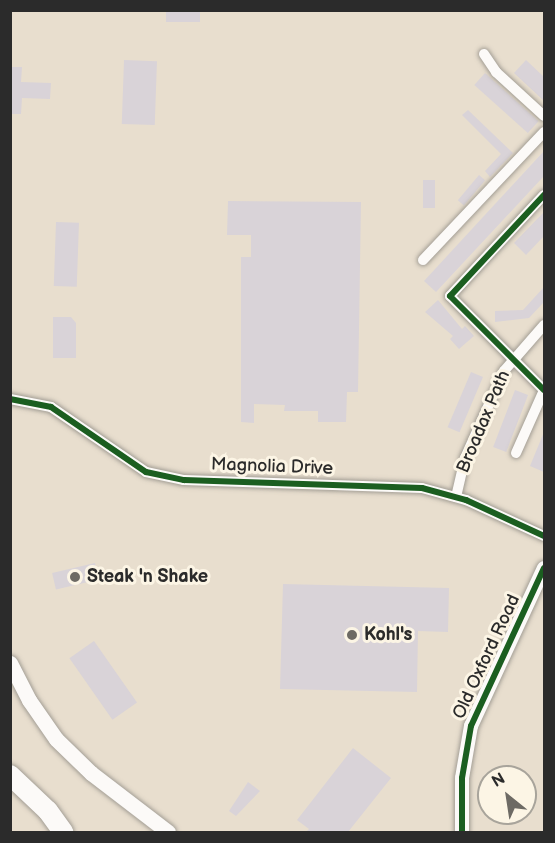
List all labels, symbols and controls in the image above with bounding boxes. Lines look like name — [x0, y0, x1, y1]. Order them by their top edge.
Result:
street label: Broadax Path — [453, 368, 515, 476]
street label: Magnolia Drive — [211, 454, 333, 480]
place label: Steak 'n Shake — [87, 566, 208, 588]
marker: Steak 'n Shake — [68, 570, 82, 584]
street label: Old Oxford Road — [449, 591, 525, 723]
place label: Kohl's — [364, 624, 412, 646]
marker: Kohl's — [345, 628, 359, 642]
north arrow — [477, 765, 537, 825]
text: N — [489, 769, 509, 792]

